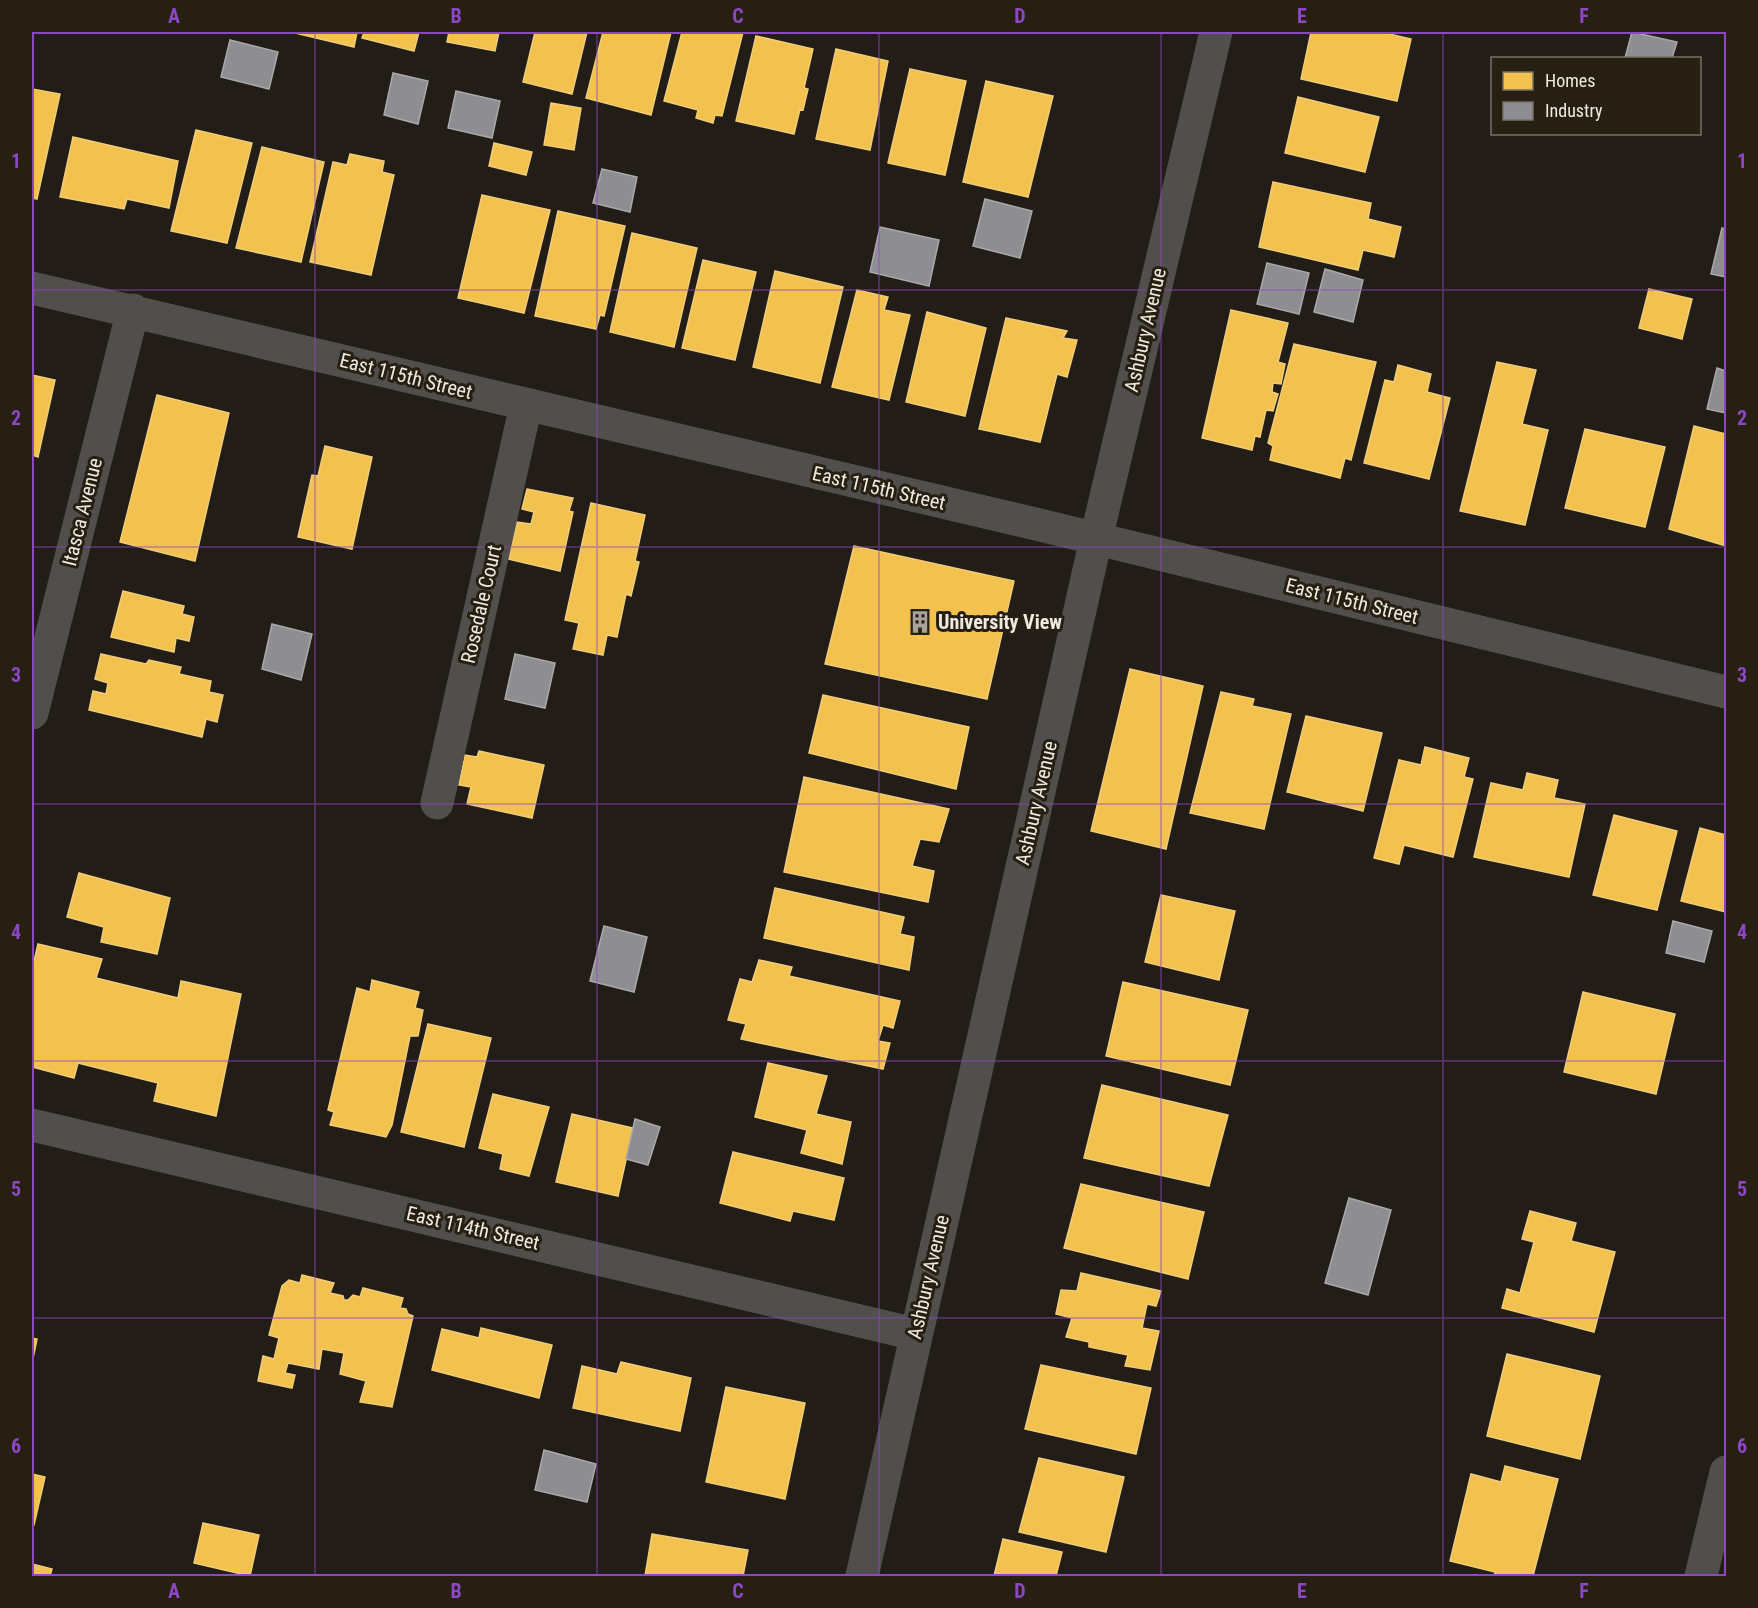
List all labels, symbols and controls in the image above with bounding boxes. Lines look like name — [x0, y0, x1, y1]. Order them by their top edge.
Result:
text: A — [168, 4, 180, 28]
text: B — [450, 4, 462, 28]
text: C — [732, 4, 744, 28]
text: D — [1014, 4, 1026, 28]
text: E — [1297, 4, 1307, 28]
text: F — [1579, 4, 1589, 28]
legend — [1491, 57, 1701, 135]
text: Homes — [1545, 70, 1595, 91]
text: Industry — [1545, 100, 1603, 121]
text: 1 — [11, 149, 21, 173]
text: 1 — [1737, 149, 1747, 173]
street label: Ashbury Avenue — [1119, 266, 1171, 394]
street label: East 115th Street — [337, 348, 475, 404]
text: 2 — [11, 406, 21, 430]
text: 2 — [1737, 406, 1747, 430]
street label: Itasca Avenue — [57, 455, 107, 569]
street label: East 115th Street — [810, 461, 948, 515]
street label: Rosedale Court — [456, 542, 506, 666]
street label: East 115th Street — [1283, 573, 1421, 629]
building icon: University View — [907, 609, 933, 635]
place label: University View — [938, 610, 1062, 634]
text: 3 — [11, 663, 21, 687]
text: 3 — [1737, 663, 1747, 687]
street label: Ashbury Avenue — [1010, 739, 1062, 867]
text: 4 — [11, 920, 21, 944]
text: 4 — [1737, 920, 1747, 944]
text: 5 — [11, 1177, 21, 1201]
text: 5 — [1737, 1177, 1747, 1201]
street label: East 114th Street — [404, 1201, 542, 1255]
street label: Ashbury Avenue — [902, 1213, 954, 1341]
text: 6 — [11, 1434, 21, 1458]
text: 6 — [1737, 1434, 1747, 1458]
text: A — [168, 1579, 180, 1603]
text: B — [450, 1579, 462, 1603]
text: C — [732, 1579, 744, 1603]
text: D — [1014, 1579, 1026, 1603]
text: E — [1297, 1579, 1307, 1603]
text: F — [1579, 1579, 1589, 1603]

